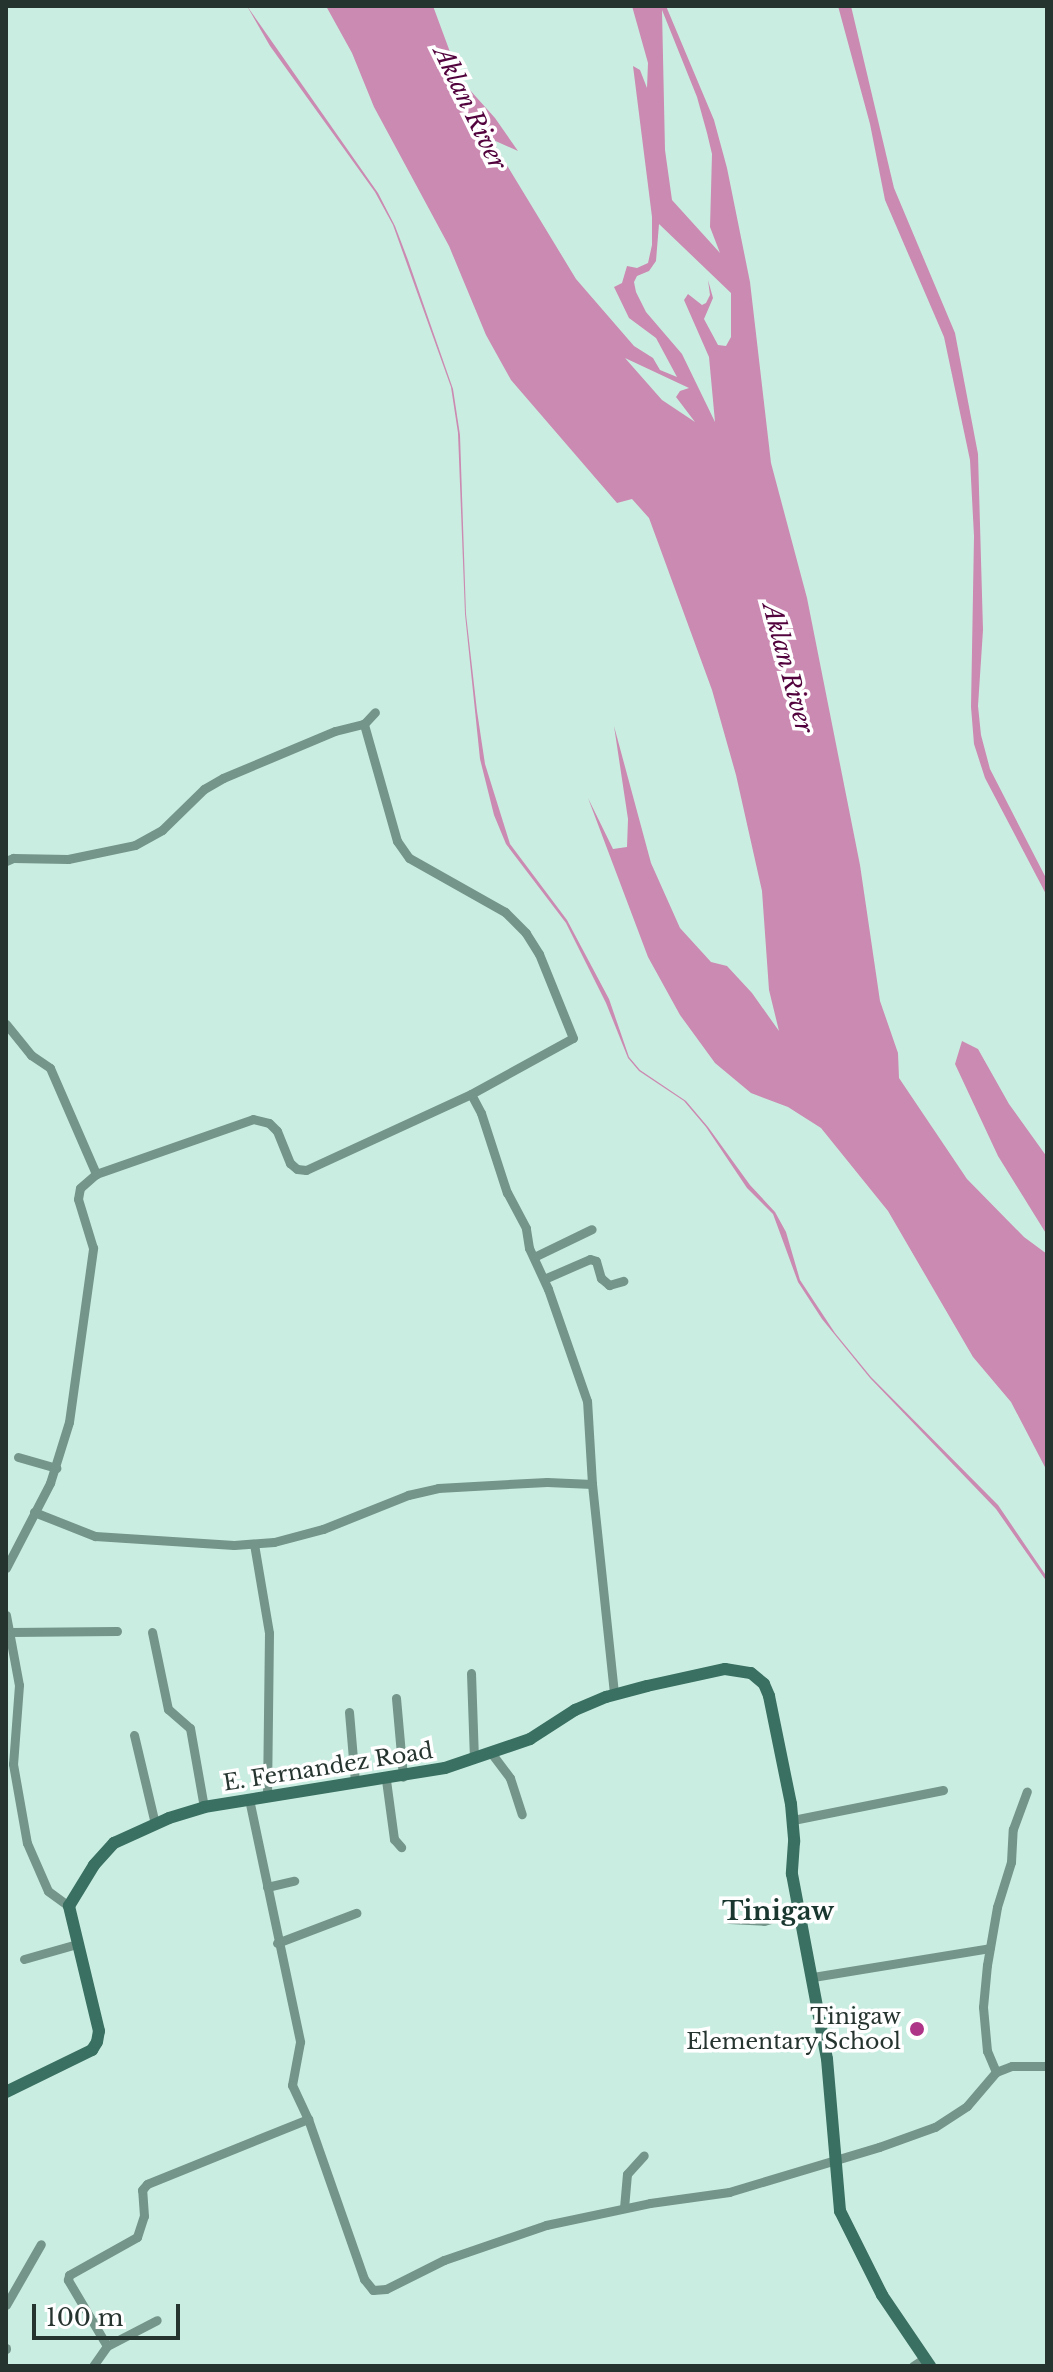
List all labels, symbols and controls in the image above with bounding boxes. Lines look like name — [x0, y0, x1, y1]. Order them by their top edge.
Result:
water label: Aklan River — [428, 41, 512, 175]
water label: Aklan River — [757, 599, 819, 737]
street label: E. Fernandez Road — [221, 1737, 435, 1797]
district label: Tinigaw — [722, 1896, 834, 1928]
place label: Tinigaw Elementary School — [685, 2003, 901, 2054]
marker: Tinigaw Elementary School — [908, 2020, 926, 2038]
scale bar — [36, 2288, 184, 2338]
text: 100 m — [46, 2303, 124, 2332]

